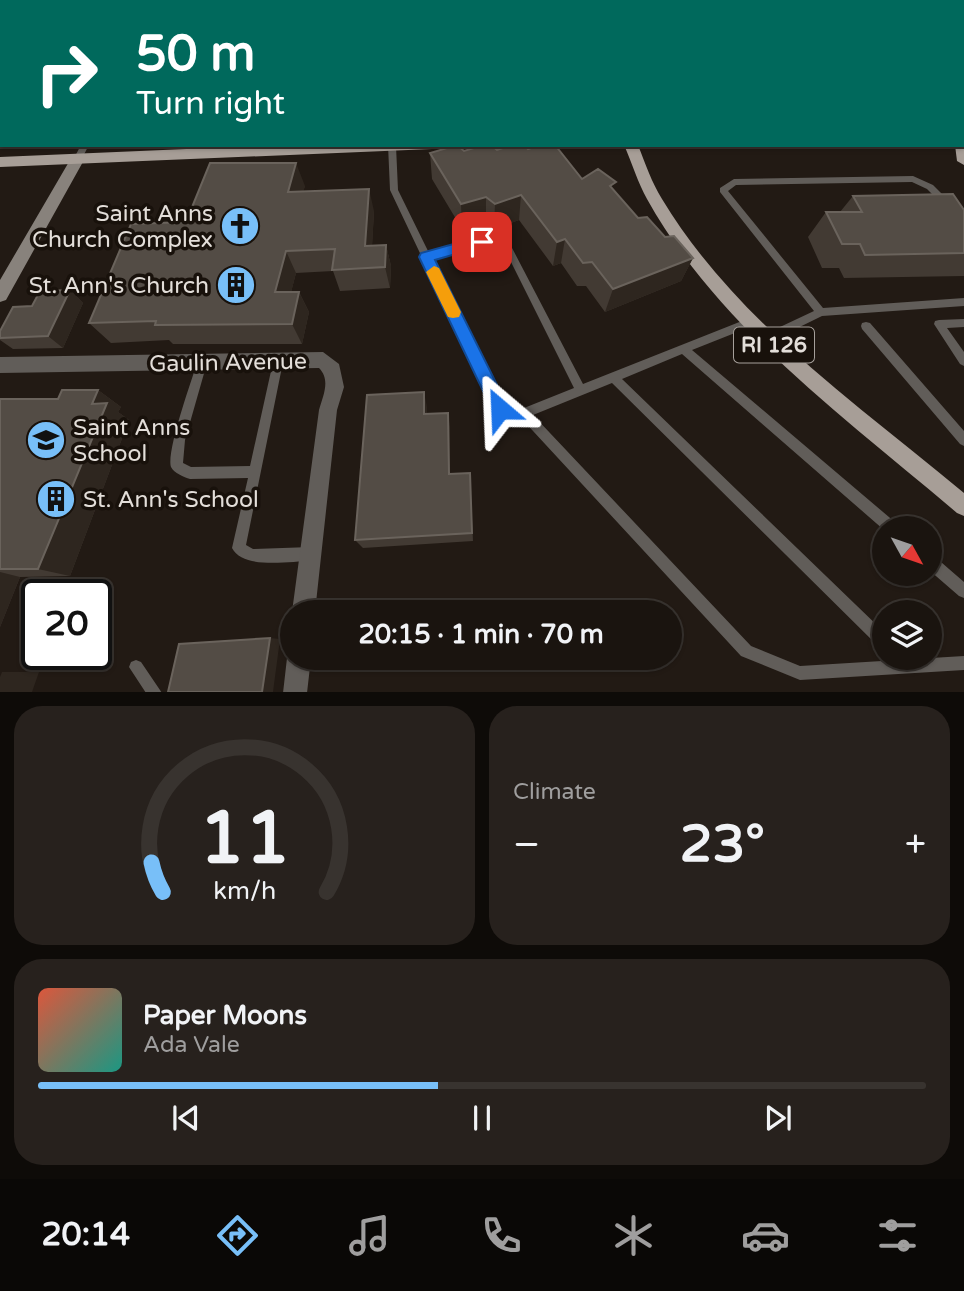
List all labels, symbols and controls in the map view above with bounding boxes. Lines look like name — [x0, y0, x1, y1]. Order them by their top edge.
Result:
text: 50 m — [136, 25, 255, 84]
icon: right — [21, 28, 112, 119]
text: Turn right — [136, 85, 285, 123]
place label: Saint Anns Church Complex — [32, 200, 213, 254]
church icon: Saint Anns Church Complex — [219, 205, 261, 247]
pin — [452, 212, 512, 272]
icon: arrive — [463, 223, 501, 261]
building icon: St. Ann's Church — [215, 264, 257, 306]
place label: St. Ann's Church — [29, 272, 209, 300]
road number: RI 126 — [734, 328, 814, 362]
street label: Gaulin Avenue — [149, 348, 307, 378]
position arrow — [463, 372, 537, 446]
place label: Saint Anns School — [73, 414, 190, 468]
school or university icon: Saint Anns School — [25, 419, 67, 461]
building icon: St. Ann's School — [35, 478, 77, 520]
place label: St. Ann's School — [83, 486, 259, 514]
north arrow — [872, 516, 942, 586]
map controls — [872, 516, 942, 670]
speed limit sign: 20 — [21, 579, 112, 670]
button: layers — [872, 600, 942, 670]
text: 20:15 · 1 min · 70 m — [358, 619, 604, 650]
text: Climate — [513, 778, 596, 806]
text: 11 — [199, 795, 290, 883]
text: 23° — [680, 813, 765, 876]
text: − — [513, 822, 540, 868]
text: + — [905, 822, 926, 868]
text: km/h — [213, 875, 276, 905]
text: Paper Moons — [143, 1000, 307, 1031]
text: Ada Vale — [143, 1031, 240, 1059]
icon: previous — [167, 1099, 205, 1137]
icon: pause — [463, 1099, 501, 1137]
icon: next — [759, 1099, 797, 1137]
icon: directions — [213, 1211, 262, 1260]
icon: music — [345, 1211, 394, 1260]
icon: phone — [477, 1211, 526, 1260]
icon: climate — [609, 1211, 658, 1260]
icon: car — [741, 1211, 790, 1260]
icon: filters — [873, 1211, 922, 1260]
text: 20:14 — [42, 1216, 130, 1254]

